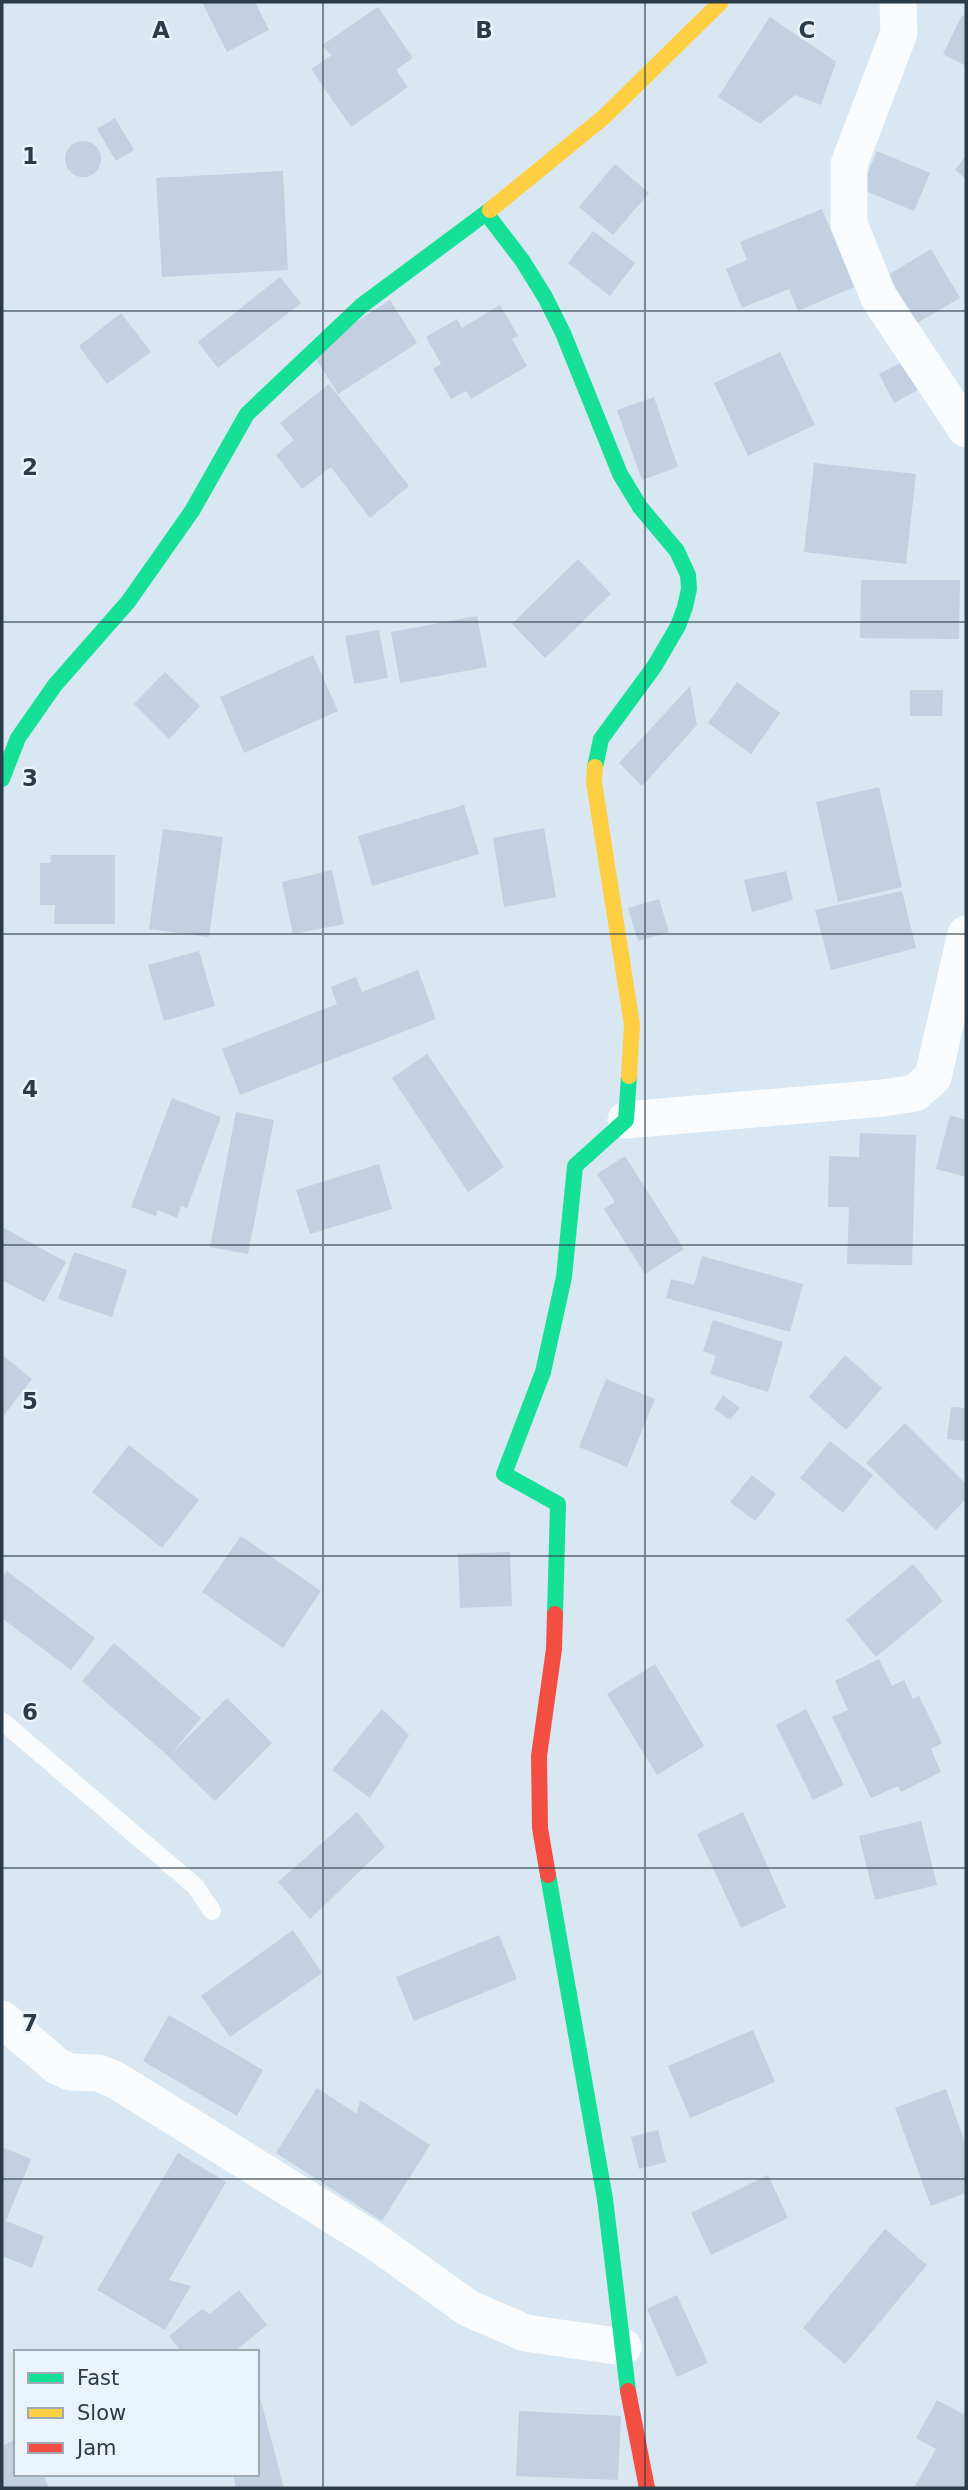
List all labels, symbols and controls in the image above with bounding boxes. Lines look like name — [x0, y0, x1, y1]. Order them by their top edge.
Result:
text: A — [152, 17, 170, 43]
text: B — [475, 17, 493, 43]
text: C — [799, 17, 815, 43]
text: 1 — [22, 143, 38, 169]
text: 2 — [22, 454, 38, 480]
text: 3 — [22, 765, 38, 791]
text: 4 — [22, 1076, 38, 1102]
text: 5 — [22, 1388, 38, 1414]
text: 6 — [22, 1699, 38, 1725]
text: 7 — [22, 2010, 38, 2036]
legend — [14, 2350, 259, 2476]
text: Fast — [77, 2366, 119, 2390]
text: Slow — [77, 2401, 126, 2425]
text: Jam — [75, 2436, 117, 2460]

